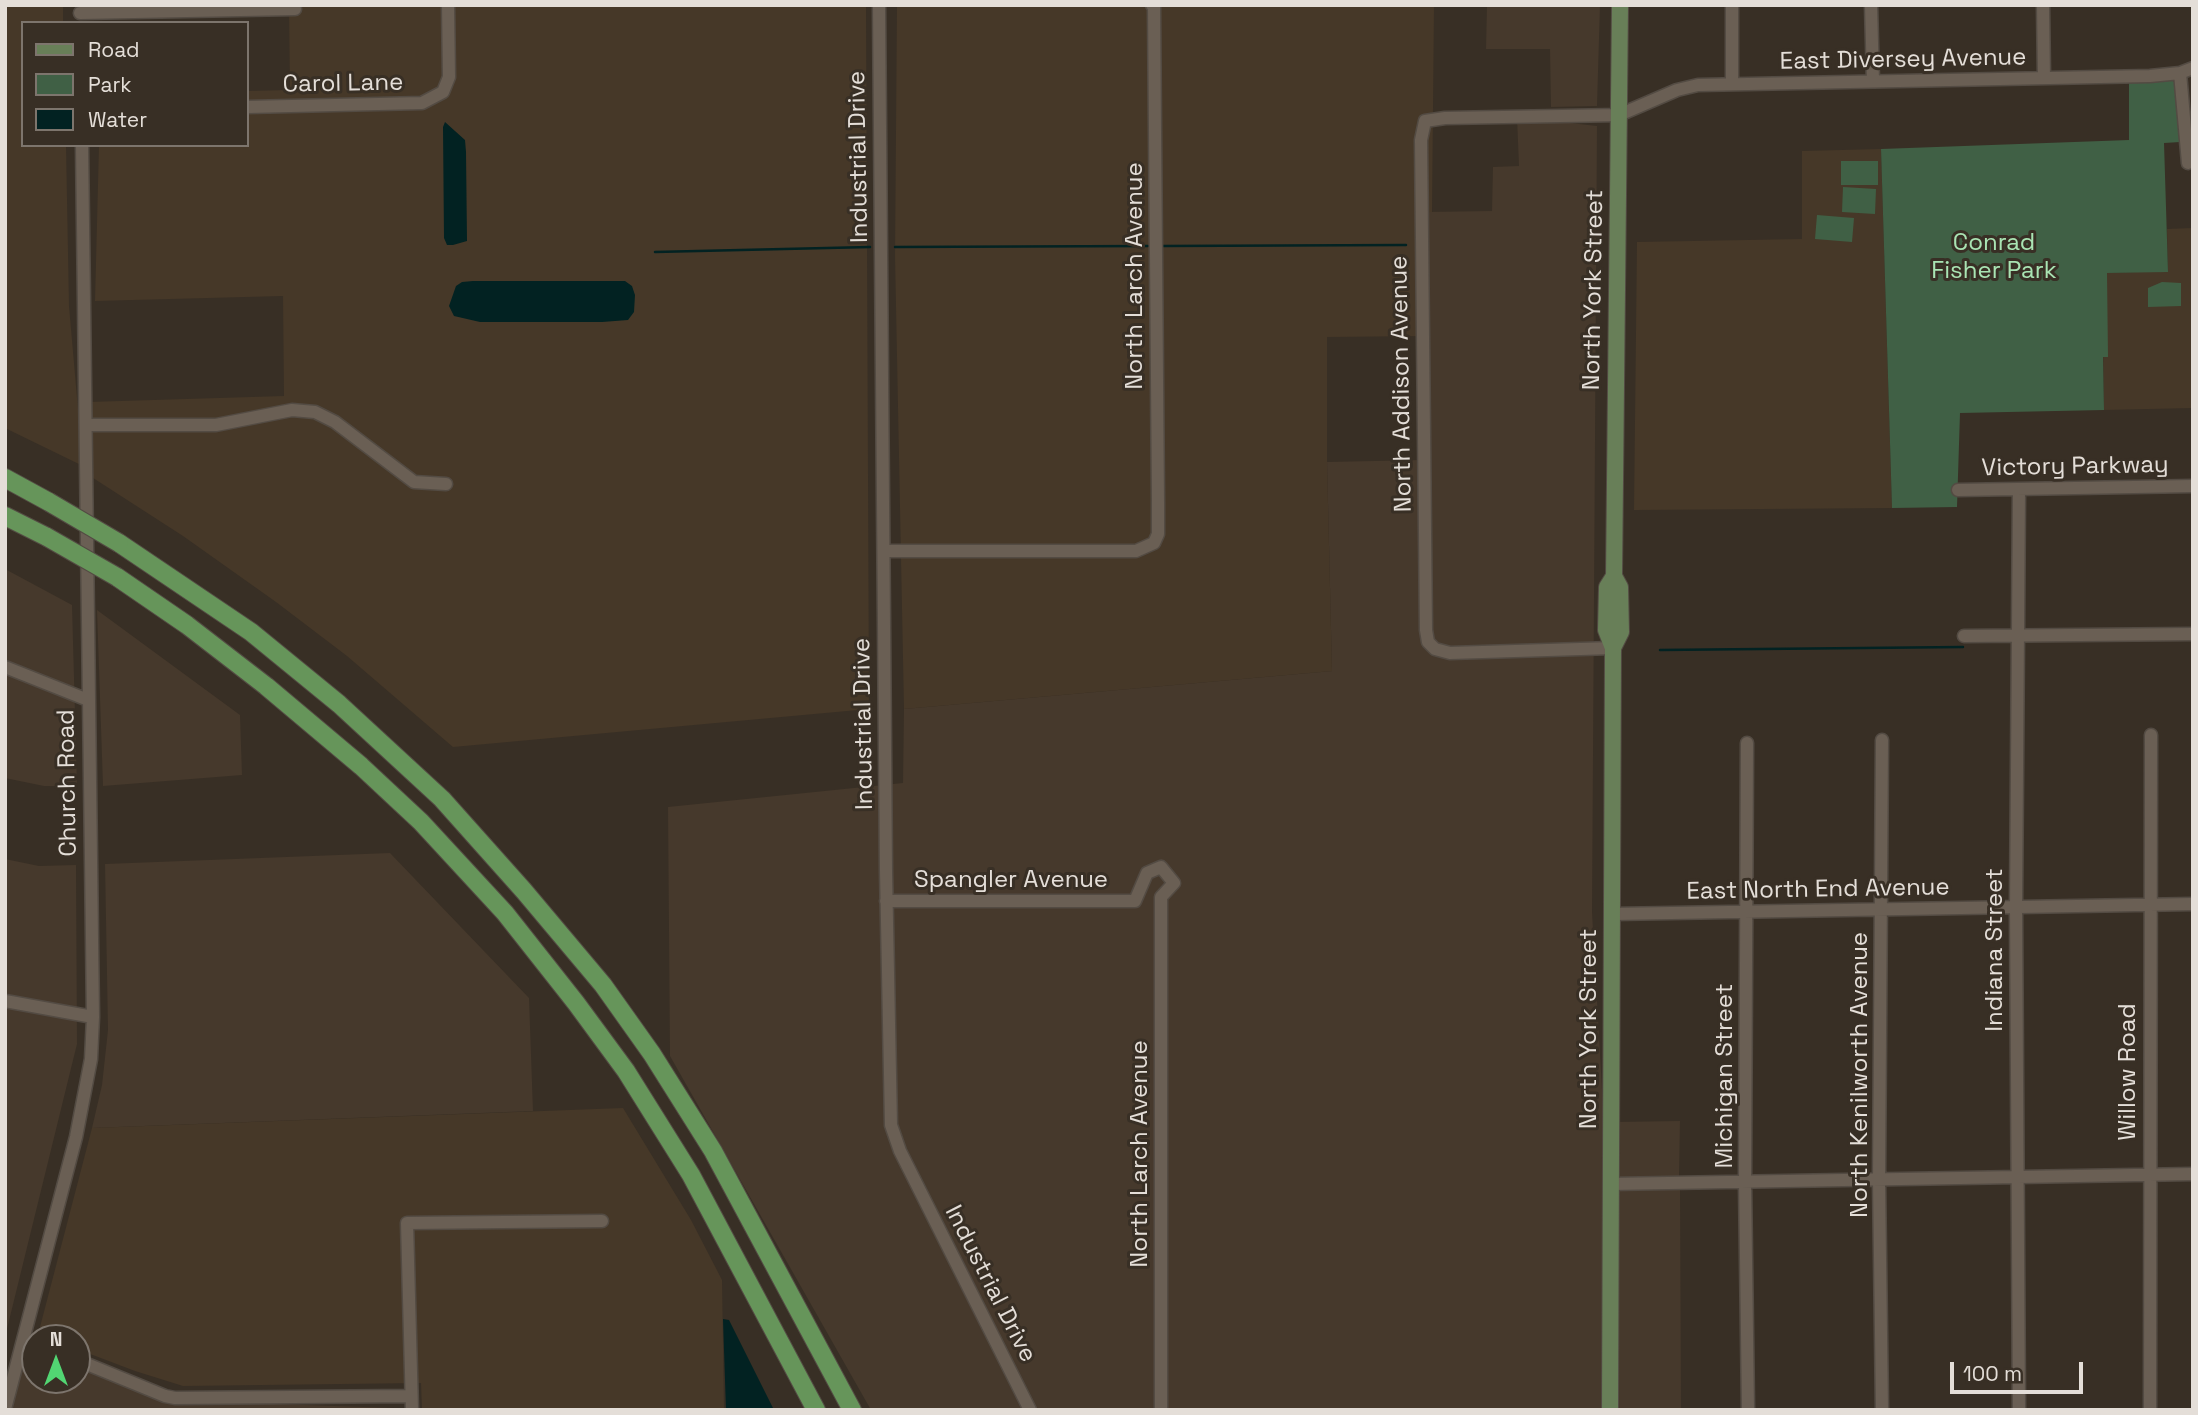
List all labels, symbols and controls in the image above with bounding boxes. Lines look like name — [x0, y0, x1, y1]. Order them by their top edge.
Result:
legend — [21, 21, 248, 147]
text: Road — [88, 36, 140, 63]
street label: East Diversey Avenue — [1780, 43, 2026, 77]
street label: Carol Lane — [282, 69, 404, 99]
text: Park — [88, 71, 132, 98]
street label: Industrial Drive — [843, 71, 875, 243]
text: Water — [88, 106, 147, 133]
street label: North Larch Avenue — [1121, 162, 1149, 390]
street label: North York Street — [1578, 189, 1610, 391]
park label: Conrad Fisher Park — [1931, 229, 2057, 285]
street label: North Addison Avenue — [1385, 255, 1419, 513]
street label: Victory Parkway — [1981, 451, 2169, 483]
street label: Industrial Drive — [848, 638, 880, 810]
street label: Church Road — [52, 709, 84, 857]
street label: Spangler Avenue — [914, 866, 1108, 894]
street label: Indiana Street — [1981, 868, 2009, 1032]
street label: East North End Avenue — [1686, 873, 1950, 907]
street label: North York Street — [1575, 929, 1603, 1129]
street label: North Kenilworth Avenue — [1846, 932, 1874, 1218]
street label: Michigan Street — [1711, 983, 1739, 1169]
street label: Willow Road — [2114, 1003, 2142, 1141]
street label: North Larch Avenue — [1126, 1040, 1154, 1268]
street label: Industrial Drive — [938, 1201, 1042, 1367]
north arrow — [21, 1324, 91, 1394]
text: N — [50, 1327, 62, 1352]
scale bar — [1953, 1348, 2086, 1392]
text: 100 m — [1963, 1360, 2022, 1387]

